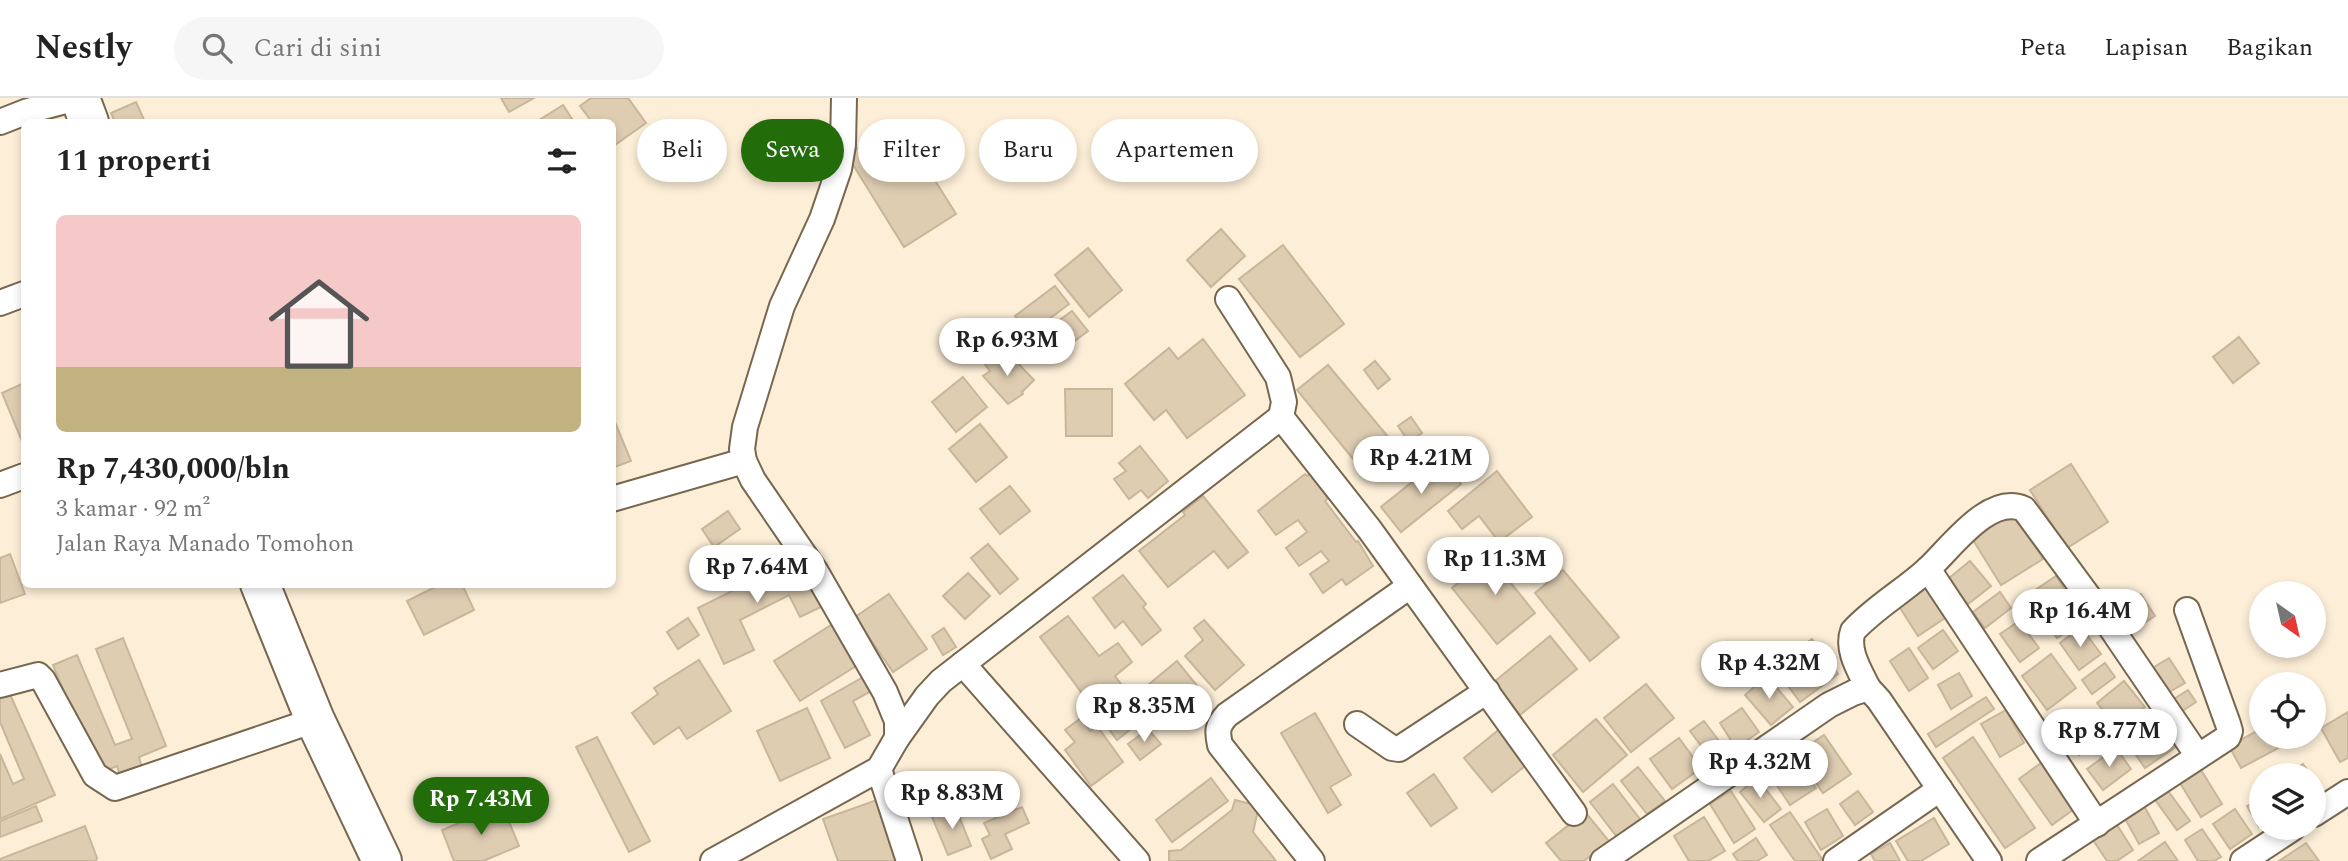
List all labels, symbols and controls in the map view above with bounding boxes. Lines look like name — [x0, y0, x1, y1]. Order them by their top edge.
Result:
search box — [174, 17, 664, 80]
text: Nestly — [35, 23, 132, 73]
text: Cari di sini — [254, 28, 382, 68]
icon: search — [198, 29, 236, 67]
text: Peta — [2019, 30, 2066, 66]
text: Lapisan — [2104, 30, 2188, 66]
text: Bagikan — [2226, 30, 2313, 66]
chip: Beli — [637, 119, 727, 182]
chip: Sewa — [741, 119, 844, 182]
chip: Filter — [858, 119, 965, 182]
chip: Baru — [979, 119, 1077, 182]
chip: Apartemen — [1091, 119, 1258, 182]
text: 11 properti — [56, 138, 211, 184]
icon: filters — [543, 142, 581, 180]
icon: home — [256, 261, 382, 387]
pin: Rp 6.93M — [935, 318, 1079, 378]
text: Rp 6.93M — [955, 323, 1059, 358]
pin: Rp 4.21M — [1349, 436, 1493, 496]
text: Rp 4.21M — [1369, 441, 1473, 476]
text: Rp 7,430,000/bln — [56, 446, 290, 492]
text: 3 kamar · 92 m² — [56, 492, 210, 527]
text: Jalan Raya Manado Tomohon — [56, 527, 354, 562]
pin: Rp 11.3M — [1423, 538, 1567, 597]
text: Rp 11.3M — [1443, 542, 1547, 577]
pin: Rp 7.64M — [685, 546, 829, 605]
text: Rp 7.64M — [705, 550, 809, 585]
north arrow — [2249, 581, 2326, 658]
map controls — [2249, 581, 2326, 840]
pin: Rp 16.4M — [2008, 589, 2152, 649]
text: Rp 16.4M — [2028, 594, 2132, 629]
pin: Rp 4.32M — [1697, 642, 1841, 701]
text: Rp 4.32M — [1717, 646, 1821, 681]
button: locate — [2249, 672, 2326, 749]
pin: Rp 8.35M — [1072, 684, 1216, 744]
text: Rp 8.35M — [1092, 689, 1196, 724]
pin: Rp 8.77M — [2037, 710, 2181, 769]
text: Rp 8.77M — [2057, 714, 2161, 749]
pin: Rp 4.32M — [1688, 740, 1832, 800]
text: Rp 4.32M — [1708, 745, 1812, 780]
button: layers — [2249, 763, 2326, 840]
pin: Rp 8.83M — [880, 772, 1024, 831]
text: Rp 8.83M — [900, 776, 1004, 811]
pin: Rp 7.43M — [409, 778, 553, 837]
text: Rp 7.43M — [429, 782, 533, 817]

